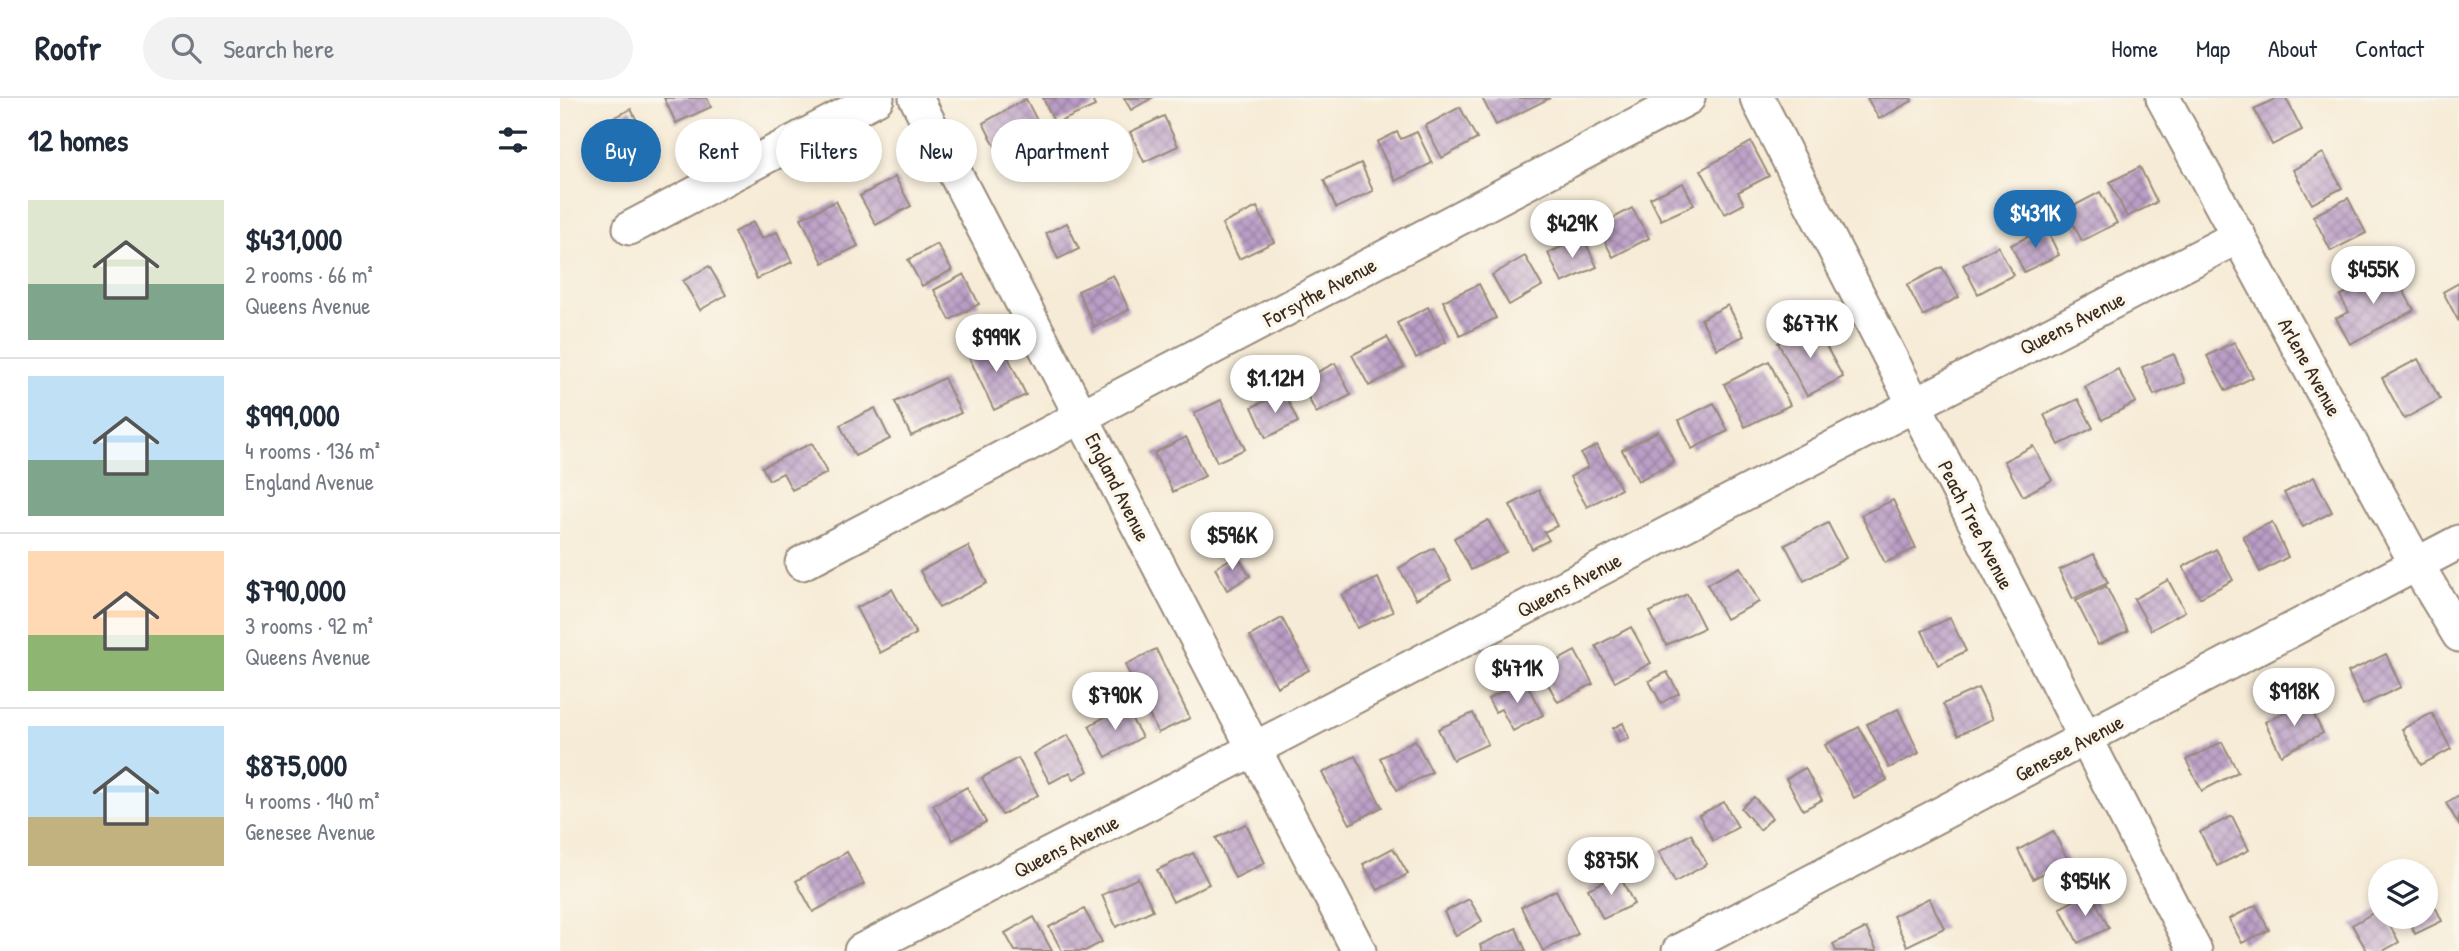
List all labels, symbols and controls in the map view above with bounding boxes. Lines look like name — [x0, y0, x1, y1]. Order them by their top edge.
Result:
search box — [143, 17, 633, 80]
text: Roofr — [35, 26, 101, 70]
icon: search — [167, 29, 205, 67]
text: Search here — [223, 31, 334, 66]
text: Home — [2111, 32, 2158, 64]
text: Map — [2196, 32, 2230, 64]
text: About — [2268, 32, 2317, 64]
text: Contact — [2355, 32, 2424, 64]
chip: Buy — [581, 119, 661, 182]
chip: Rent — [675, 119, 762, 182]
chip: Filters — [776, 119, 882, 182]
chip: New — [896, 119, 977, 182]
chip: Apartment — [991, 119, 1133, 182]
text: 12 homes — [28, 120, 128, 160]
icon: filters — [494, 121, 532, 159]
pin: $431K — [1986, 190, 2084, 250]
text: $431K — [2010, 197, 2060, 228]
pin: $429K — [1523, 200, 1621, 260]
text: $429K — [1546, 207, 1598, 238]
text: $431,000 — [245, 219, 342, 259]
icon: home — [84, 228, 168, 312]
pin: $455K — [2324, 246, 2422, 306]
street label: Forsythe Avenue — [1258, 250, 1382, 334]
text: $455K — [2347, 253, 2399, 284]
text: 2 rooms · 66 m² — [245, 259, 373, 290]
street label: Queens Avenue — [2014, 284, 2130, 362]
text: Queens Avenue — [245, 290, 370, 321]
pin: $677K — [1761, 300, 1859, 360]
text: $677K — [1782, 307, 1838, 338]
street label: Arlene Avenue — [2271, 313, 2349, 421]
pin: $999K — [947, 314, 1045, 374]
text: $999K — [971, 321, 1021, 352]
pin: $1.12M — [1218, 356, 1332, 415]
text: $1.12M — [1246, 362, 1304, 393]
text: $999,000 — [245, 395, 340, 435]
icon: home — [84, 404, 168, 488]
street label: England Avenue — [1078, 428, 1158, 546]
text: 4 rooms · 136 m² — [245, 435, 380, 466]
street label: Peach Tree Avenue — [1931, 456, 2021, 594]
text: England Avenue — [245, 466, 374, 497]
pin: $596K — [1183, 512, 1281, 572]
text: $596K — [1206, 519, 1258, 550]
street label: Queens Avenue — [1512, 545, 1626, 625]
text: $790,000 — [245, 570, 346, 610]
icon: home — [84, 579, 168, 663]
text: 3 rooms · 92 m² — [245, 610, 373, 641]
text: Queens Avenue — [245, 641, 370, 672]
pin: $471K — [1468, 646, 1566, 705]
text: $471K — [1491, 652, 1543, 683]
pin: $918K — [2245, 668, 2343, 728]
pin: $790K — [1066, 672, 1164, 732]
text: $918K — [2269, 675, 2319, 706]
text: $790K — [1088, 679, 1142, 710]
street label: Genesee Avenue — [2010, 707, 2128, 789]
text: $875,000 — [245, 745, 347, 785]
icon: home — [84, 754, 168, 838]
text: 4 rooms · 140 m² — [245, 785, 379, 816]
street label: Queens Avenue — [1008, 807, 1124, 885]
text: Genesee Avenue — [245, 816, 376, 847]
pin: $875K — [1562, 838, 1660, 897]
text: $875K — [1584, 844, 1638, 875]
pin: $954K — [2036, 858, 2134, 918]
map controls — [2368, 859, 2438, 929]
button: layers — [2368, 859, 2438, 929]
text: $954K — [2060, 865, 2110, 896]

